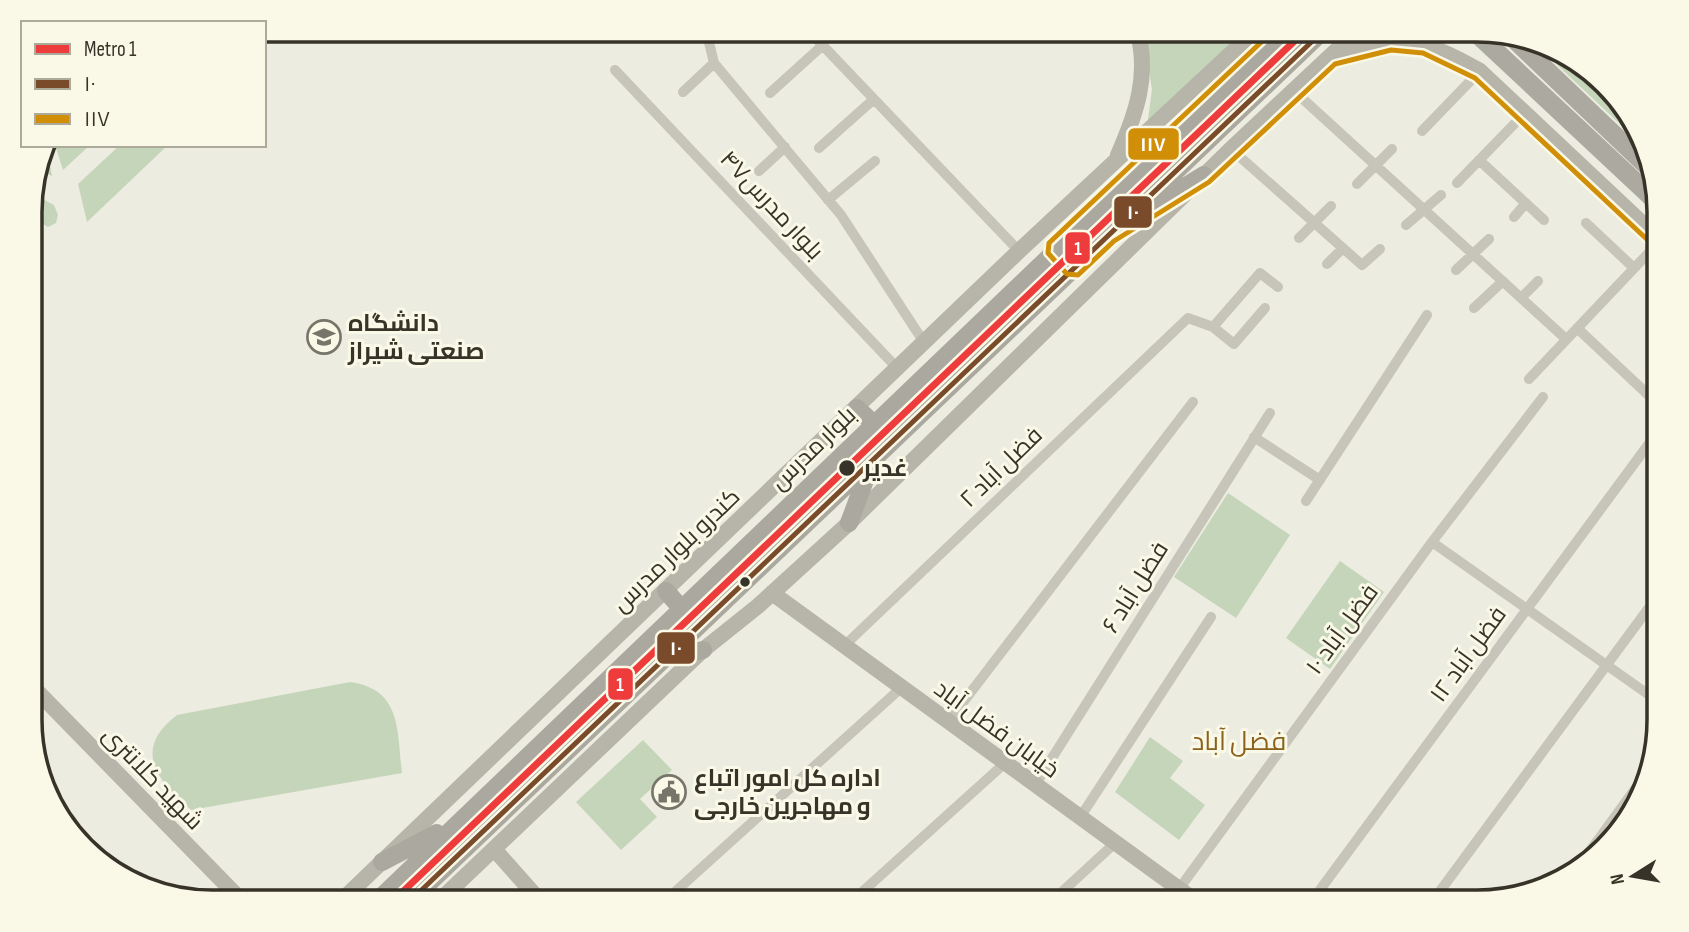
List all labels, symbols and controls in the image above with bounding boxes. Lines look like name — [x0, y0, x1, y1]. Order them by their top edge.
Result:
legend — [21, 21, 266, 147]
text: Metro 1 — [84, 37, 137, 62]
text: ۱۰ — [84, 72, 96, 97]
text: ۱۱۷ — [84, 107, 110, 132]
line badge: ۱۱۷ — [1127, 127, 1180, 161]
text: ۱۱۷ — [1140, 134, 1166, 157]
street label: بلوار مدرس۴۷ — [714, 145, 830, 266]
line badge: ۱۰ — [1113, 195, 1153, 229]
text: ۱۰ — [1127, 202, 1139, 225]
line badge: 1 — [1064, 231, 1091, 265]
text: 1 — [1074, 238, 1082, 261]
place label: دانشگاه صنعتی شیراز — [347, 309, 485, 366]
school or university icon: دانشگاه صنعتی شیراز — [305, 318, 343, 356]
street label: بلوار مدرس — [764, 400, 862, 496]
street label: فضل آباد ۲ — [954, 421, 1049, 514]
place label: غدیر — [862, 454, 908, 483]
marker: غدیر — [837, 458, 857, 478]
street label: کندرو بلوار مدرس — [607, 482, 746, 618]
street label: فضل آباد ۶ — [1096, 536, 1175, 638]
unlabelled marker — [738, 575, 752, 589]
street label: فضل آباد ۱۰ — [1300, 579, 1385, 680]
street label: فضل آباد ۱۲ — [1424, 601, 1513, 708]
line badge: ۱۰ — [656, 631, 696, 665]
text: ۱۰ — [670, 638, 682, 661]
line badge: 1 — [607, 667, 634, 701]
text: 1 — [616, 674, 624, 697]
street label: خیابان فضل آباد — [928, 674, 1065, 785]
street label: شهید کلانتری — [96, 721, 209, 836]
district label: فضل آباد — [1192, 727, 1286, 758]
place label: اداره کل امور اتباع و مهاجرین خارجی — [694, 764, 881, 821]
public building icon: اداره کل امور اتباع و مهاجرین خارجی — [650, 773, 688, 811]
north arrow — [1598, 841, 1668, 911]
text: N — [1606, 872, 1630, 886]

